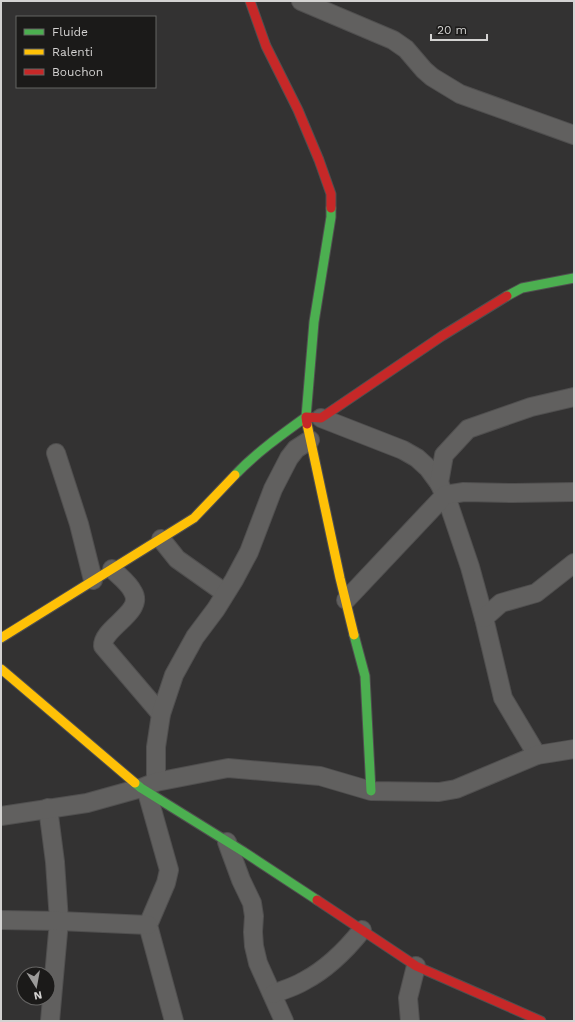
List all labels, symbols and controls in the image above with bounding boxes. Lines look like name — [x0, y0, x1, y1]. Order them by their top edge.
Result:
legend — [16, 16, 156, 88]
scale bar — [431, 16, 487, 42]
text: 20 m — [437, 23, 467, 37]
text: Fluide — [52, 25, 88, 39]
text: Ralenti — [52, 45, 93, 59]
text: Bouchon — [52, 65, 103, 79]
north arrow — [16, 966, 56, 1006]
text: N — [33, 988, 43, 1002]

